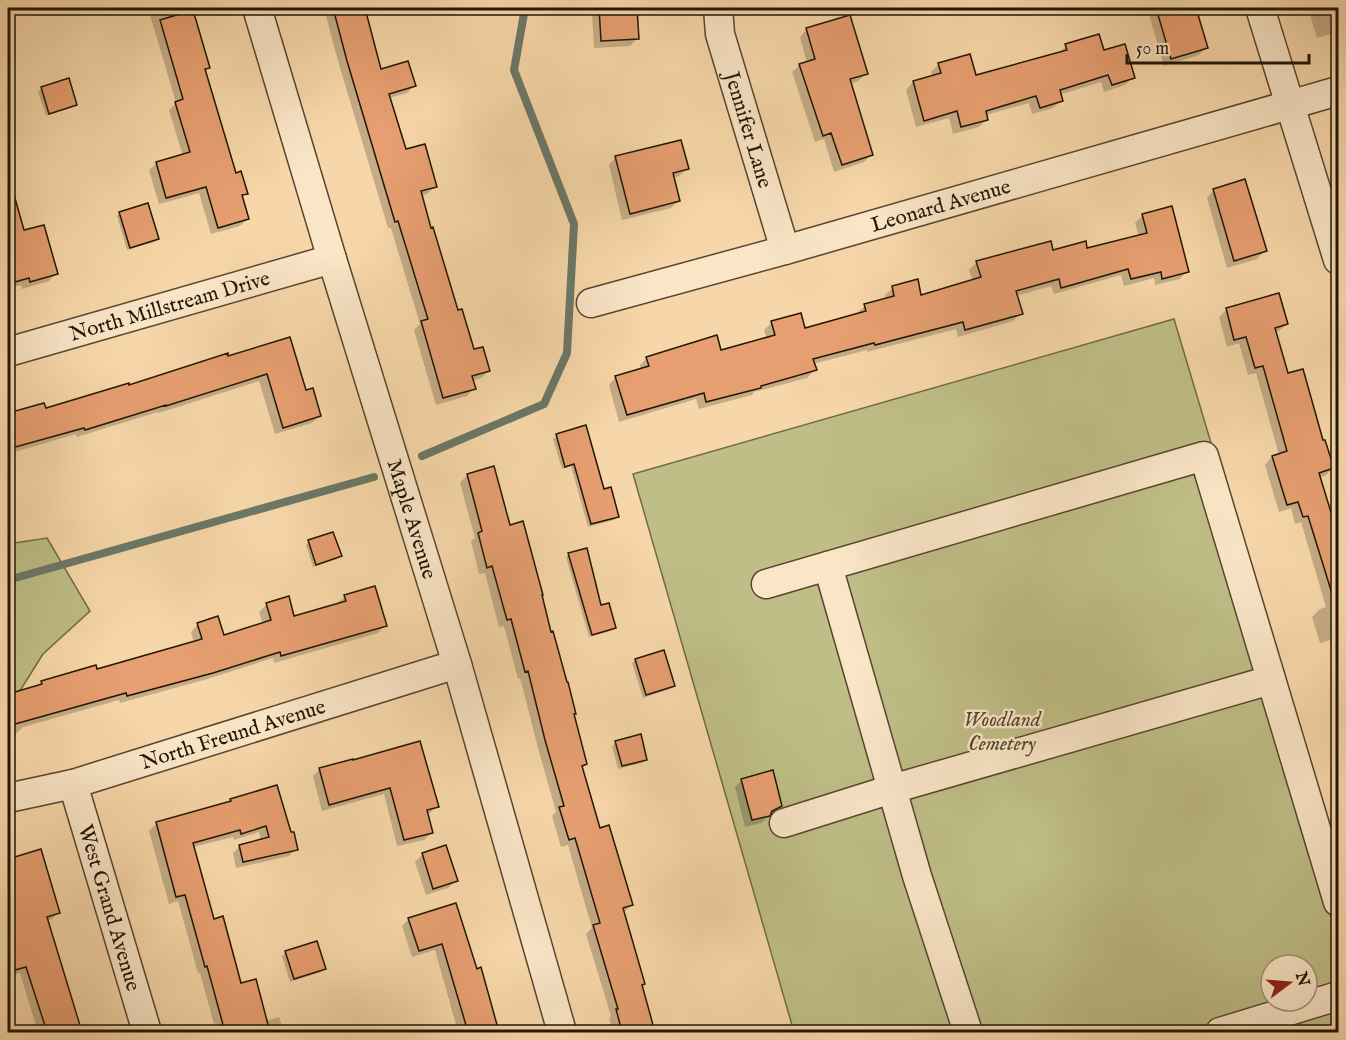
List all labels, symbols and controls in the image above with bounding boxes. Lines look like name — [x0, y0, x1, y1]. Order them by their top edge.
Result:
scale bar — [1127, 27, 1308, 65]
text: 50 m — [1136, 38, 1169, 61]
street label: Jennifer Lane — [717, 67, 778, 192]
street label: Leonard Avenue — [868, 174, 1014, 240]
street label: North Millstream Drive — [67, 265, 274, 349]
street label: Maple Avenue — [380, 456, 442, 583]
street label: North Freund Avenue — [138, 694, 329, 777]
park label: Woodland Cemetery — [963, 707, 1043, 758]
street label: West Grand Avenue — [71, 822, 146, 995]
north arrow — [1259, 953, 1319, 1013]
text: N — [1290, 969, 1313, 989]

